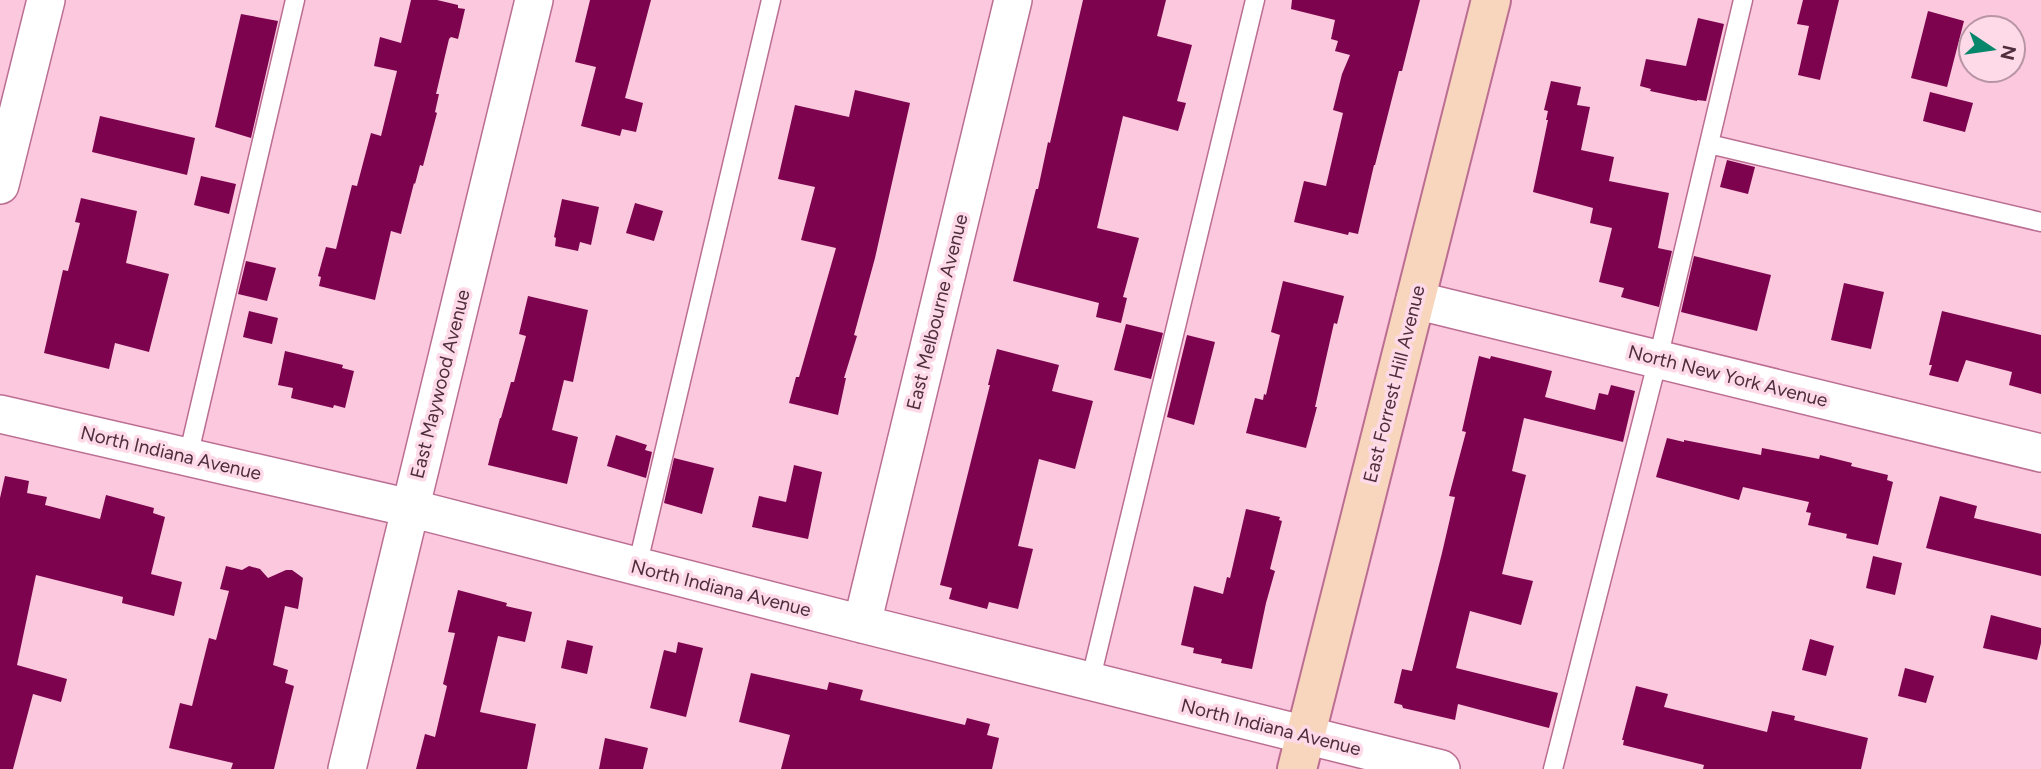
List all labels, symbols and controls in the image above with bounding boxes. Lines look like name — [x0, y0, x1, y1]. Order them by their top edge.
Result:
north arrow — [1957, 14, 2027, 84]
text: N — [1995, 43, 2021, 62]
street label: East Melbourne Avenue — [901, 212, 973, 412]
street label: East Forrest Hill Avenue — [1358, 283, 1430, 485]
street label: East Maywood Avenue — [405, 287, 475, 481]
street label: North New York Avenue — [1626, 340, 1830, 412]
street label: North Indiana Avenue — [78, 421, 264, 485]
street label: North Indiana Avenue — [629, 554, 813, 622]
street label: North Indiana Avenue — [1179, 693, 1363, 761]

